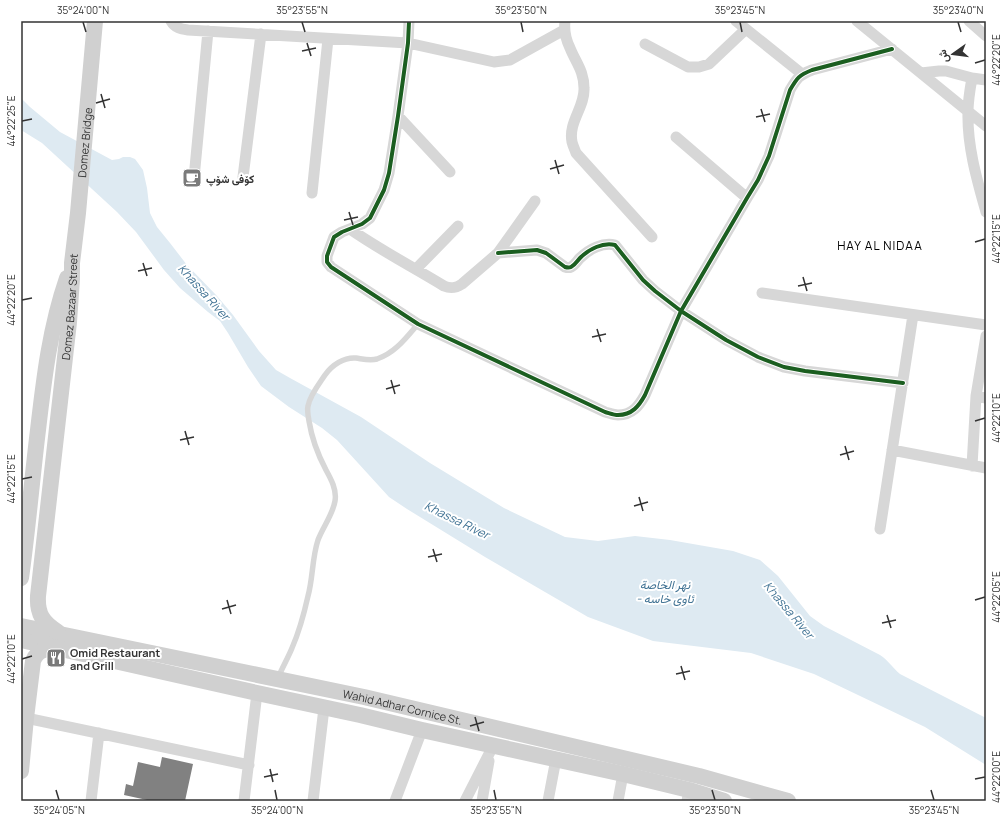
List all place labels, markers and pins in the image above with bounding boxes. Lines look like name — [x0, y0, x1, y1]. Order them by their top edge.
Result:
cafe icon: کۆفی شۆپ — [181, 167, 203, 189]
place label: کۆفی شۆپ — [206, 171, 254, 187]
place label: Omid Restaurant and Grill — [70, 645, 160, 673]
restaurant icon: Omid Restaurant and Grill — [45, 647, 67, 669]

